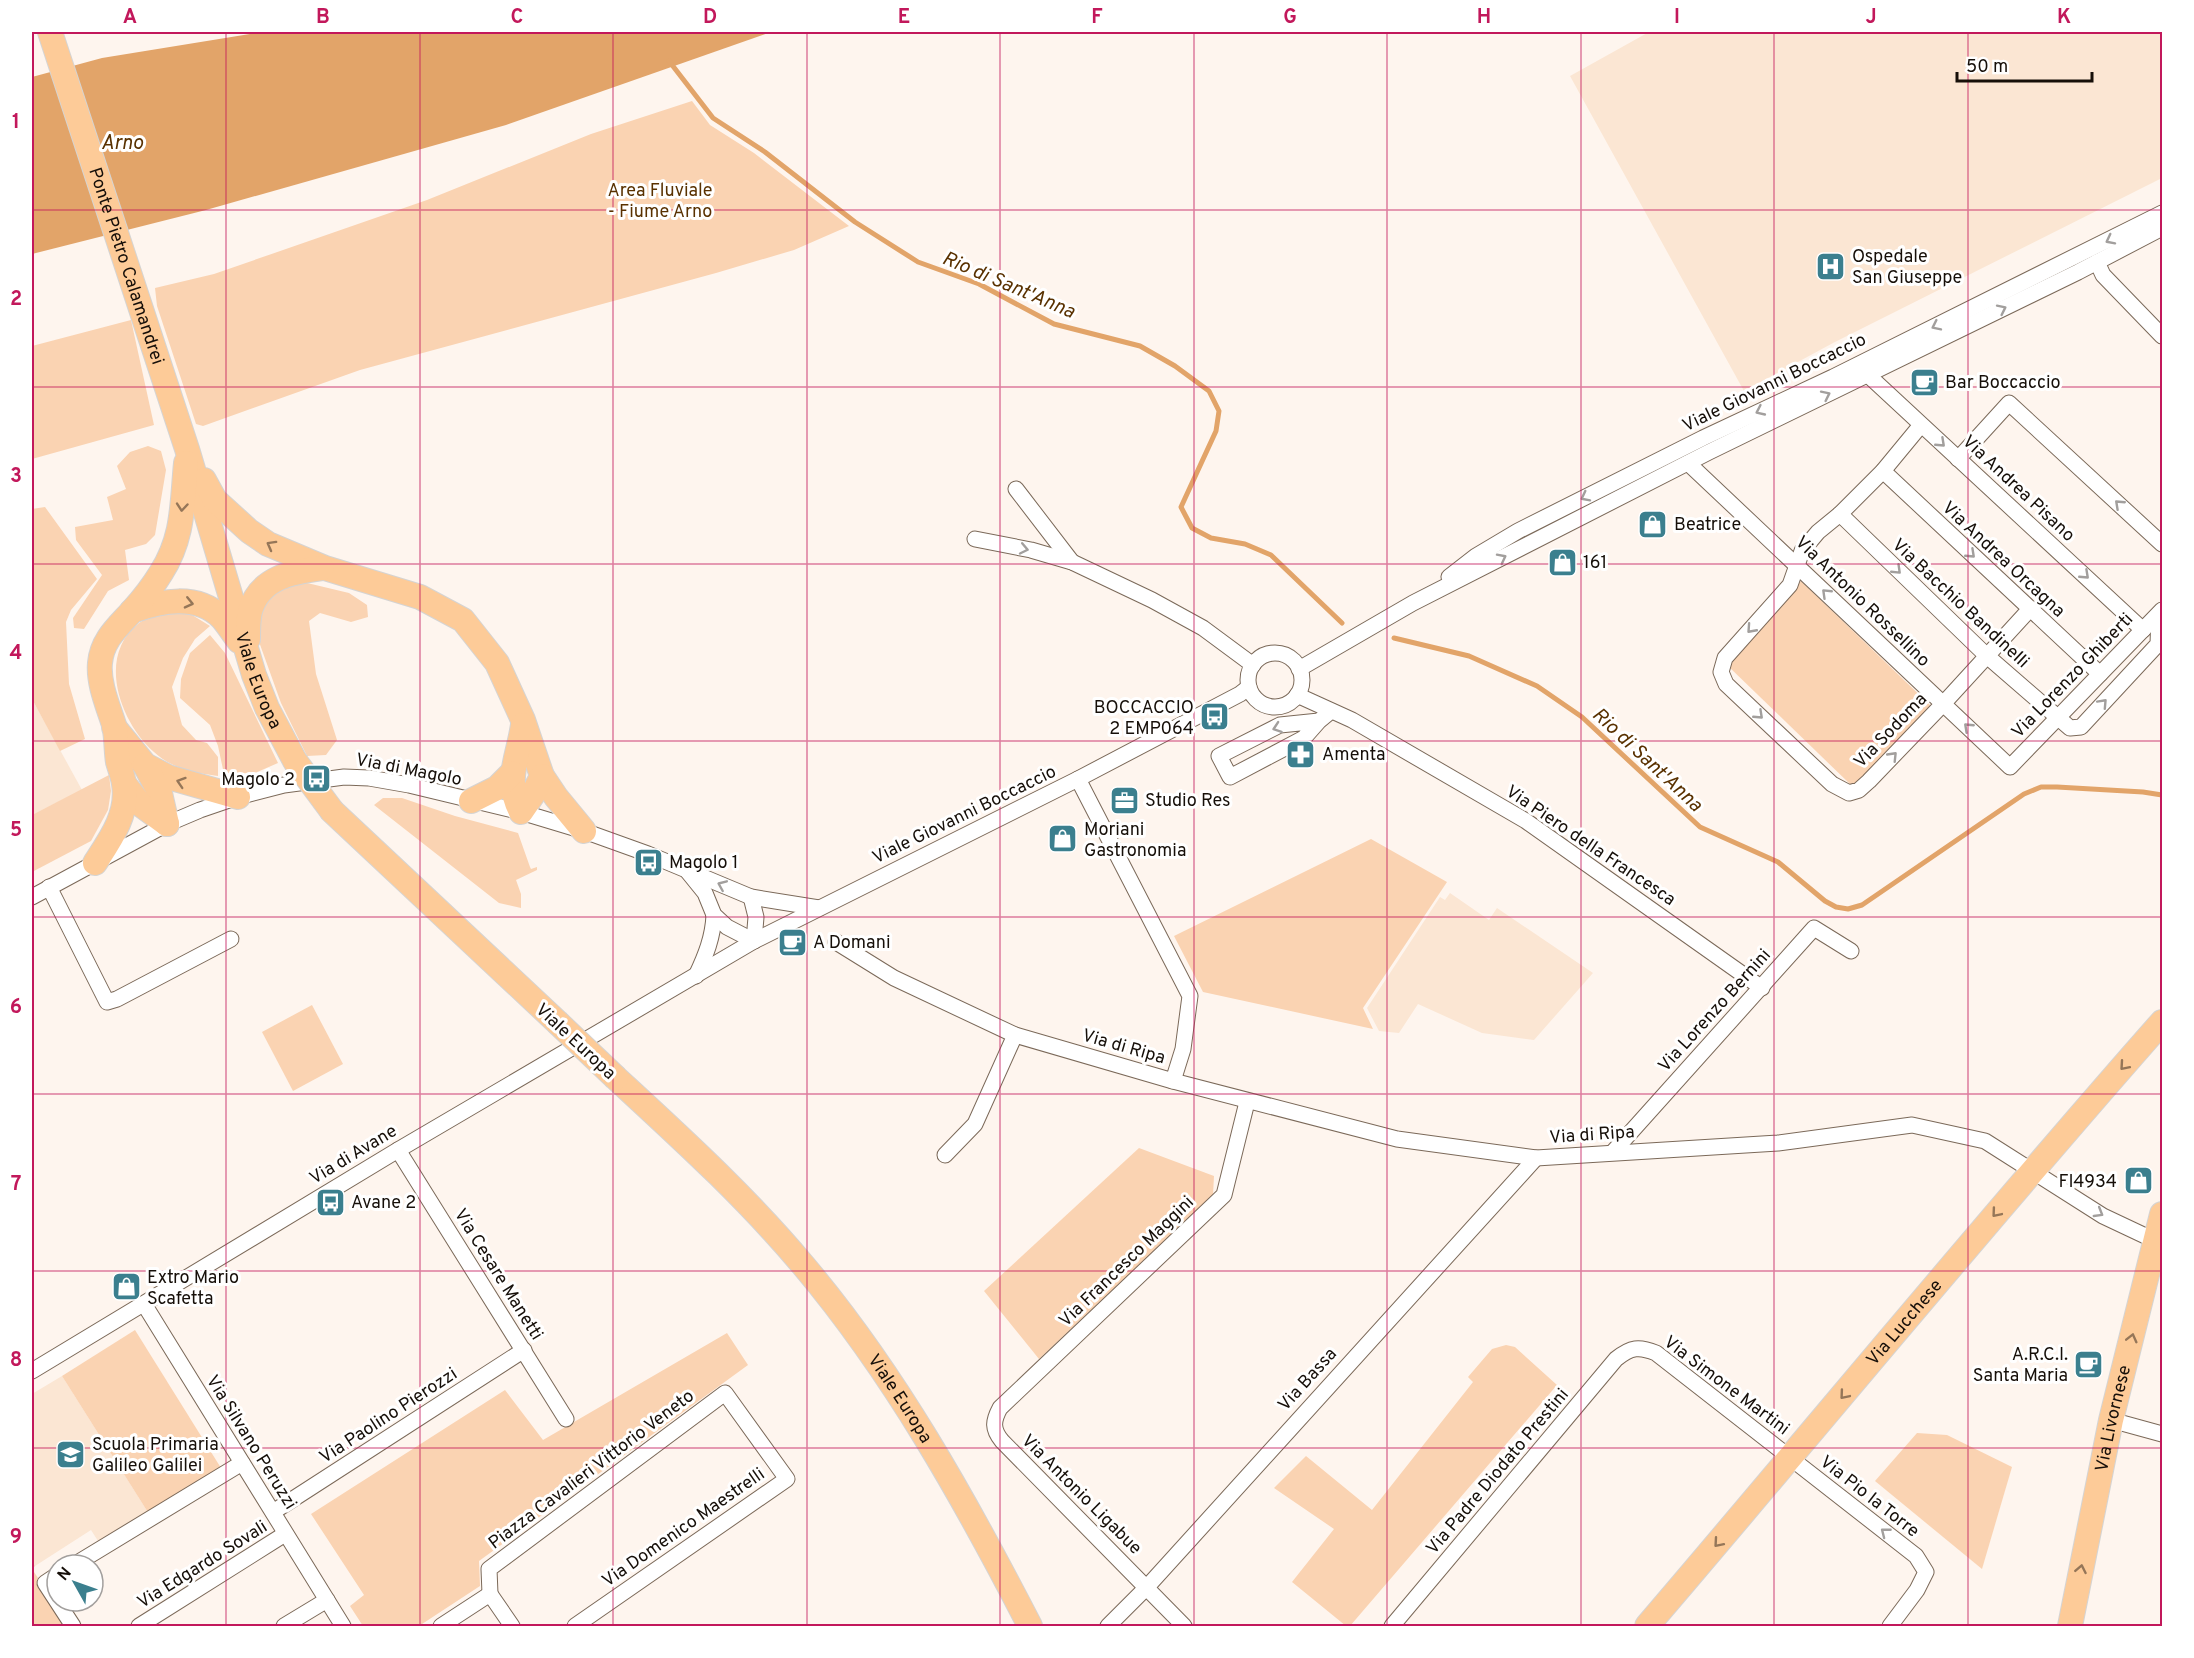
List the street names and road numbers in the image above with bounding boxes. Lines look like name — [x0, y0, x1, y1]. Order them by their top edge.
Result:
street label: Ponte Pietro Calamandrei — [82, 165, 168, 368]
street label: Viale Giovanni Boccaccio — [1679, 329, 1870, 438]
street label: Via Andrea Pisano — [1957, 431, 2079, 547]
street label: Via Andrea Orcagna — [1937, 497, 2069, 623]
street label: Via Antonio Rossellino — [1790, 532, 1934, 673]
street label: Via Bacchio Bandinelli — [1886, 534, 2034, 674]
street label: Via Lorenzo Ghiberti — [2007, 609, 2139, 744]
street label: Viale Europa — [229, 629, 286, 733]
street label: Via Sodoma — [1850, 689, 1933, 773]
street label: Via di Magolo — [354, 749, 464, 792]
street label: Viale Giovanni Boccaccio — [869, 761, 1060, 870]
street label: Via Piero della Francesca — [1501, 781, 1680, 912]
street label: Via Lorenzo Bernini — [1654, 945, 1776, 1077]
street label: Viale Europa — [530, 999, 620, 1085]
street label: Via di Ripa — [1079, 1025, 1168, 1070]
street label: Via di Avane — [306, 1120, 402, 1190]
street label: Via di Ripa — [1549, 1121, 1635, 1150]
street label: Via Francesco Maggini — [1055, 1192, 1199, 1333]
street label: Via Cesare Manetti — [448, 1205, 547, 1345]
street label: Via Lucchese — [1862, 1275, 1948, 1371]
street label: Via Simone Martini — [1659, 1331, 1794, 1441]
street label: Via Bassa — [1274, 1343, 1343, 1417]
street label: Viale Europa — [862, 1350, 937, 1448]
street label: Via Paolino Pierozzi — [316, 1363, 462, 1469]
street label: Via Livornese — [2091, 1363, 2137, 1474]
street label: Via Silvano Peruzzi — [200, 1371, 301, 1514]
street label: Via Padre Diodato Prestini — [1422, 1384, 1574, 1560]
street label: Piazza Cavalieri Vittorio Veneto — [484, 1385, 699, 1555]
street label: Via Antonio Ligabue — [1016, 1430, 1146, 1560]
street label: Via Pio la Torre — [1815, 1451, 1923, 1543]
street label: Via Domenico Maestrelli — [598, 1463, 770, 1593]
street label: Via Edgardo Sovali — [133, 1516, 272, 1615]

